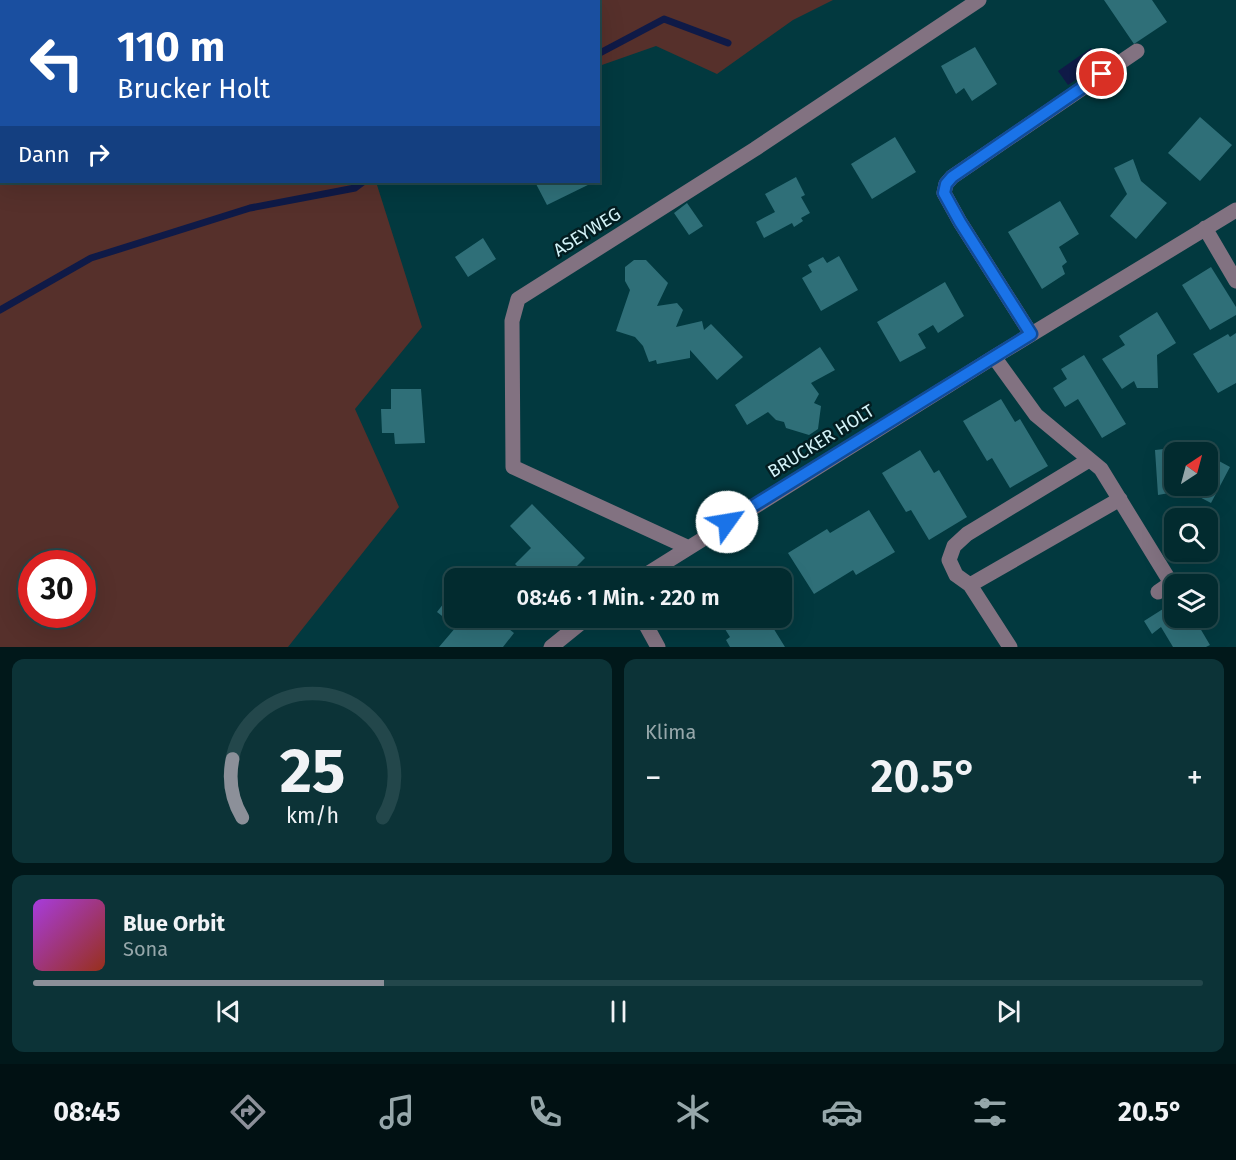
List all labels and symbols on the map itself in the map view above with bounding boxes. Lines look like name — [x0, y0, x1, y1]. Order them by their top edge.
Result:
pin — [1076, 48, 1127, 99]
street label: ASEYWEG — [549, 203, 625, 261]
street label: BRUCKER HOLT — [764, 399, 879, 482]
north arrow — [1164, 442, 1218, 496]
position arrow — [695, 490, 759, 554]
speed limit sign: 30 — [18, 550, 96, 628]

